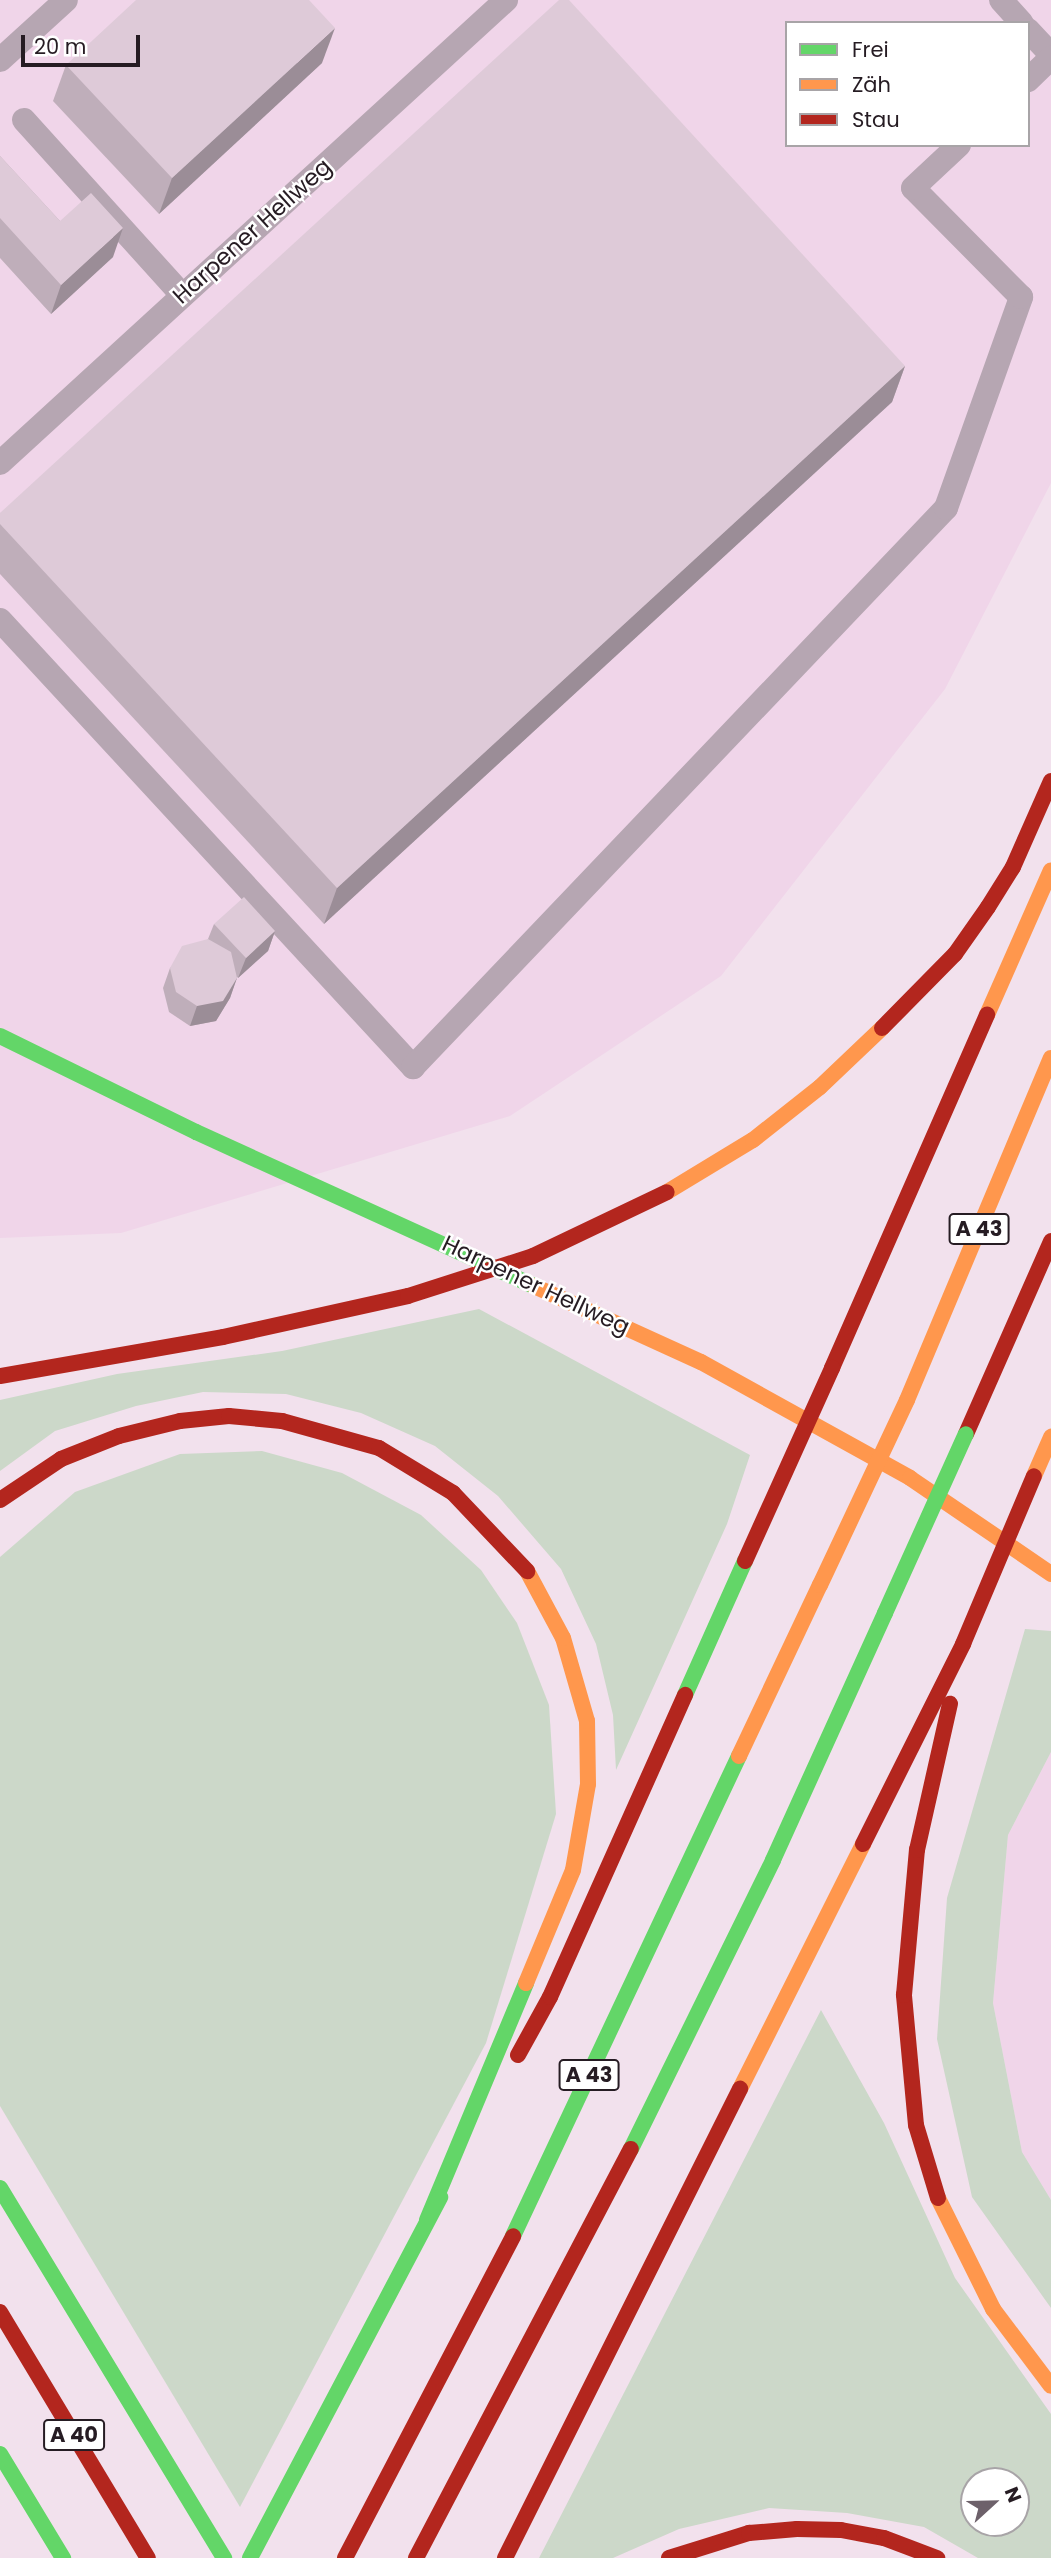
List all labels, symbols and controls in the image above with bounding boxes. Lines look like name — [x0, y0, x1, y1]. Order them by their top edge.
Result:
scale bar — [24, 21, 144, 65]
legend — [785, 21, 1030, 147]
text: 20 m — [34, 32, 87, 61]
text: Frei — [852, 35, 889, 64]
text: Zäh — [852, 70, 891, 99]
text: Stau — [852, 105, 900, 134]
street label: Harpener Hellweg — [167, 153, 337, 309]
road number: A 43 — [948, 1212, 1010, 1246]
street label: Harpener Hellweg — [438, 1229, 634, 1341]
road number: A 43 — [558, 2058, 620, 2092]
road number: A 40 — [42, 2418, 106, 2452]
north arrow — [960, 2467, 1030, 2537]
text: N — [998, 2483, 1028, 2506]

